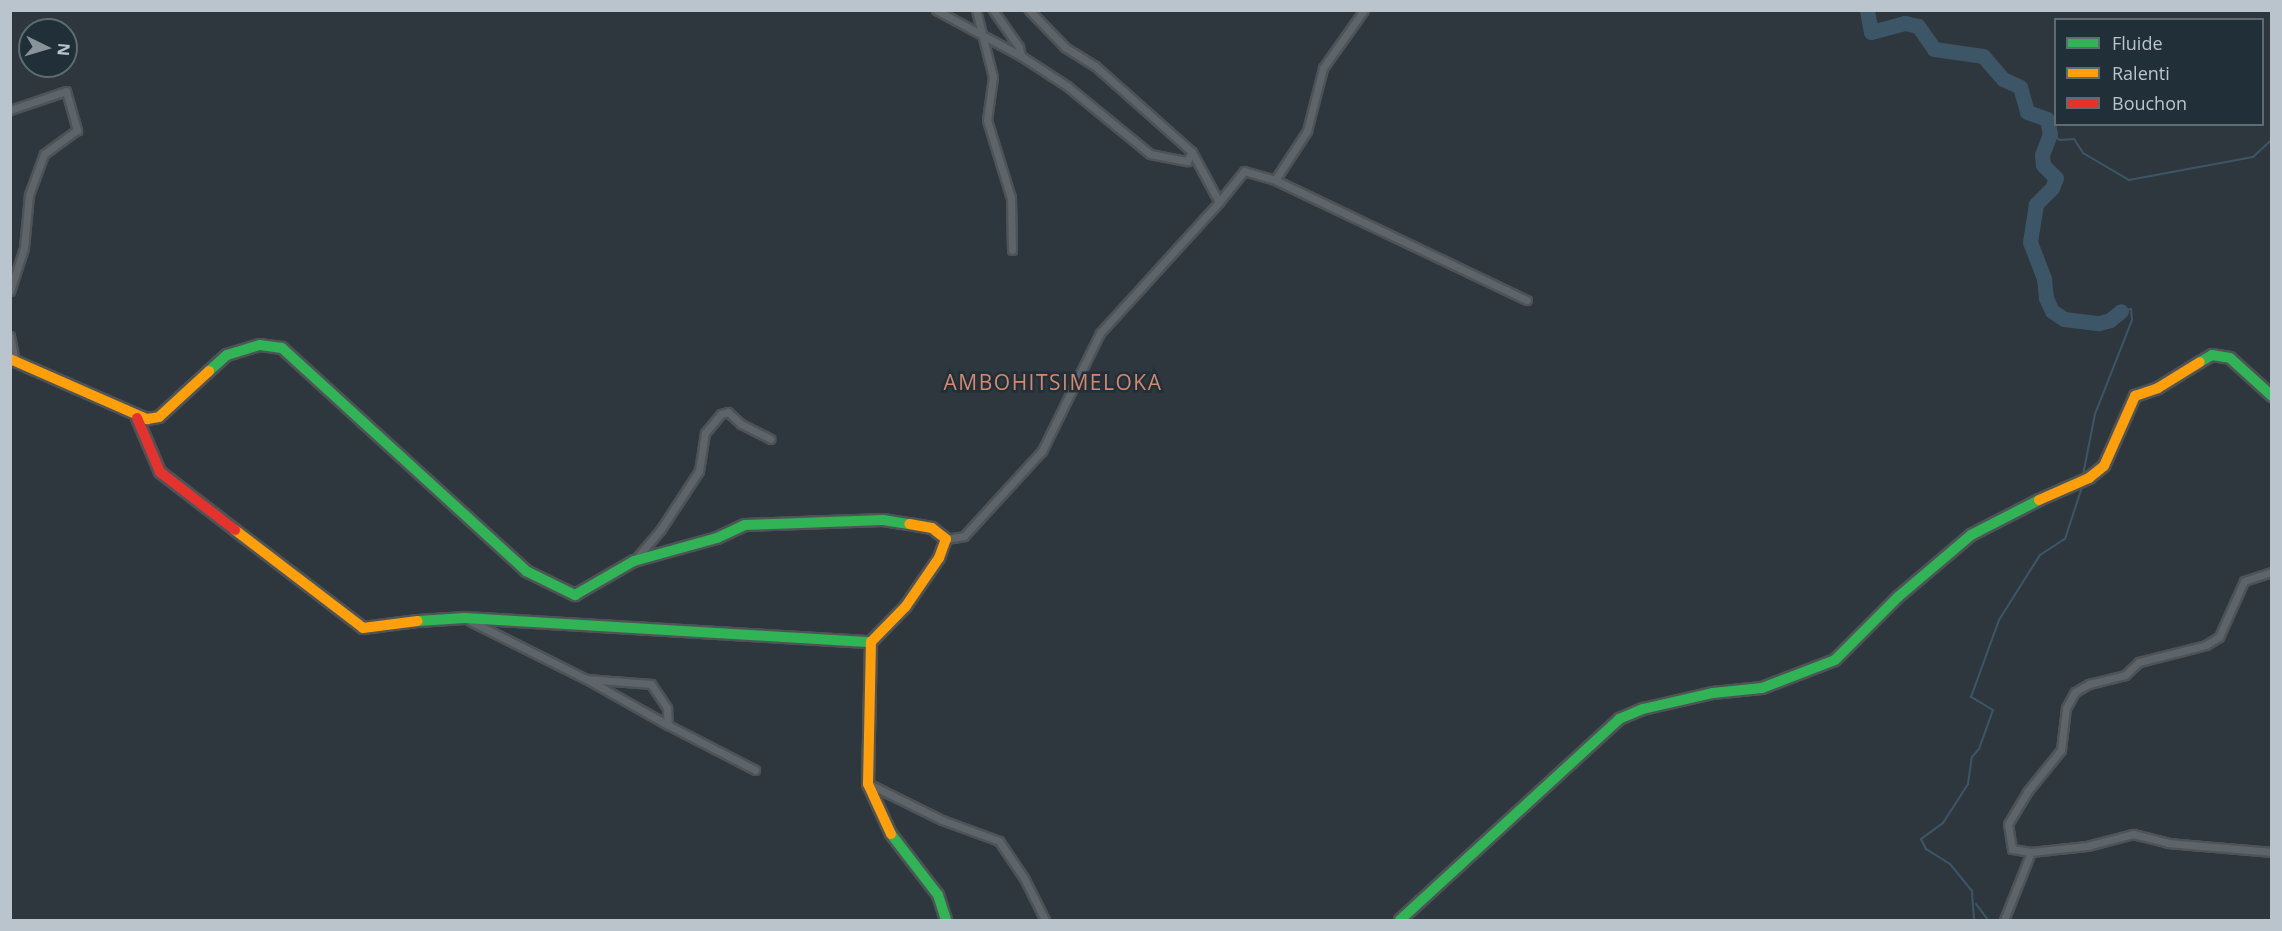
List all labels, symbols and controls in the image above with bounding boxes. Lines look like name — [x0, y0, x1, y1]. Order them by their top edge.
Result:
north arrow — [18, 18, 78, 78]
legend — [2054, 18, 2264, 126]
text: Fluide — [2112, 31, 2163, 55]
text: N — [52, 42, 75, 57]
text: Ralenti — [2112, 61, 2170, 85]
text: Bouchon — [2112, 91, 2187, 115]
district label: AMBOHITSIMELOKA — [944, 369, 1162, 395]

